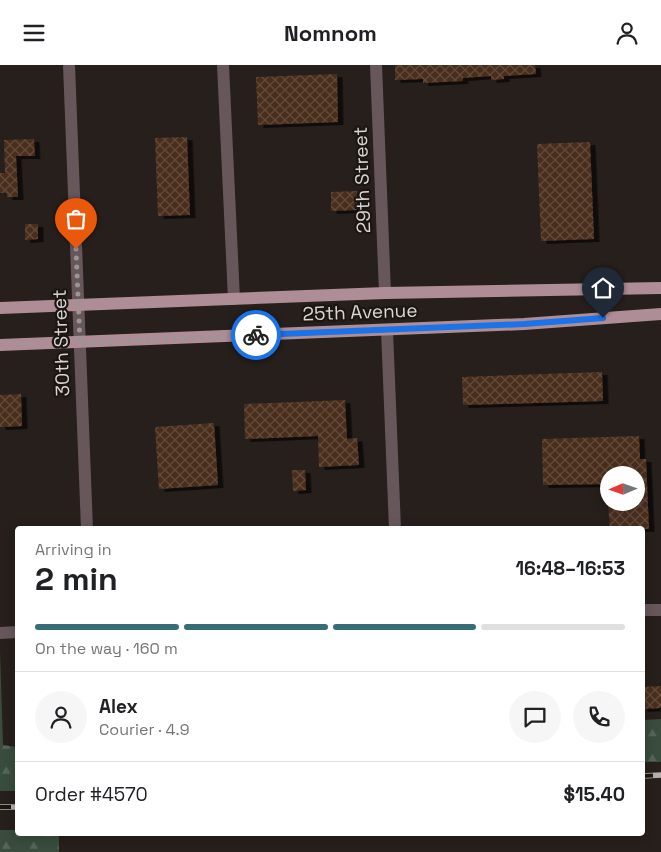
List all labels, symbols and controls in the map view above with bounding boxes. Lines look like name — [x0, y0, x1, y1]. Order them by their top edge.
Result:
icon: menu — [20, 19, 48, 47]
text: Nomnom — [284, 19, 377, 47]
icon: person — [613, 19, 641, 47]
street label: 29th Street — [348, 126, 376, 234]
pin — [55, 198, 97, 249]
icon: bag — [62, 205, 90, 233]
pin — [582, 267, 624, 318]
icon: home — [589, 274, 617, 302]
street label: 30th Street — [47, 289, 75, 397]
street label: 25th Avenue — [302, 298, 418, 326]
courier — [231, 310, 281, 360]
icon: bike — [242, 321, 270, 349]
north arrow — [600, 466, 645, 511]
map controls — [600, 466, 645, 511]
text: Arriving in — [35, 539, 112, 560]
text: 16:48–16:53 — [515, 556, 625, 581]
text: 2 min — [35, 559, 118, 599]
text: On the way · 160 m — [35, 638, 178, 659]
button: person — [35, 691, 87, 743]
button: chat — [509, 691, 561, 743]
button: phone — [573, 691, 625, 743]
text: Alex — [99, 694, 138, 719]
text: Courier · 4.9 — [99, 719, 189, 740]
text: Order #4570 — [35, 782, 148, 807]
text: $15.40 — [563, 782, 625, 807]

